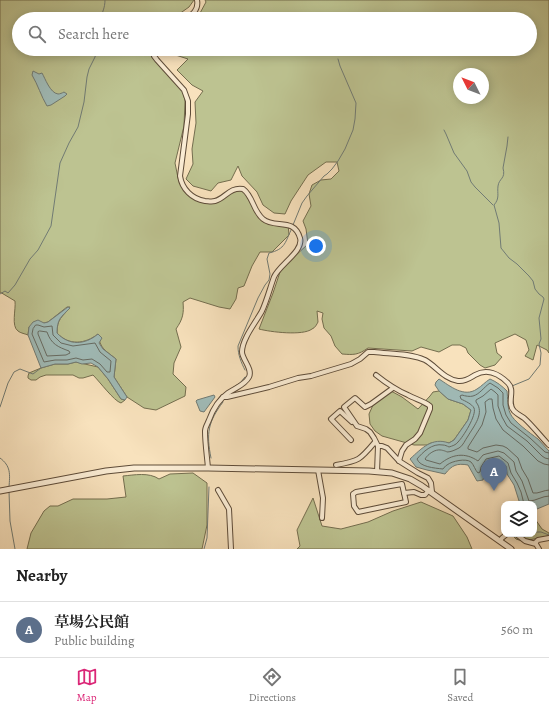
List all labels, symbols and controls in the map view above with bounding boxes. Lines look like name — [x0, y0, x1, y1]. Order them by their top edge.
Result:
search box — [12, 12, 537, 56]
icon: search — [26, 23, 48, 45]
text: Search here — [58, 24, 129, 44]
north arrow — [453, 68, 489, 104]
your location — [306, 236, 326, 256]
pin: A — [481, 458, 507, 491]
map controls — [501, 501, 537, 537]
button: layers — [501, 501, 537, 537]
text: Nearby — [16, 564, 67, 587]
text: 草場公民館 — [54, 612, 129, 632]
text: A — [25, 621, 33, 638]
text: 560 m — [501, 621, 533, 638]
text: Public building — [54, 632, 134, 649]
tab: Map — [76, 666, 98, 705]
tab: Directions — [249, 666, 296, 705]
tab: Saved — [447, 666, 473, 705]

